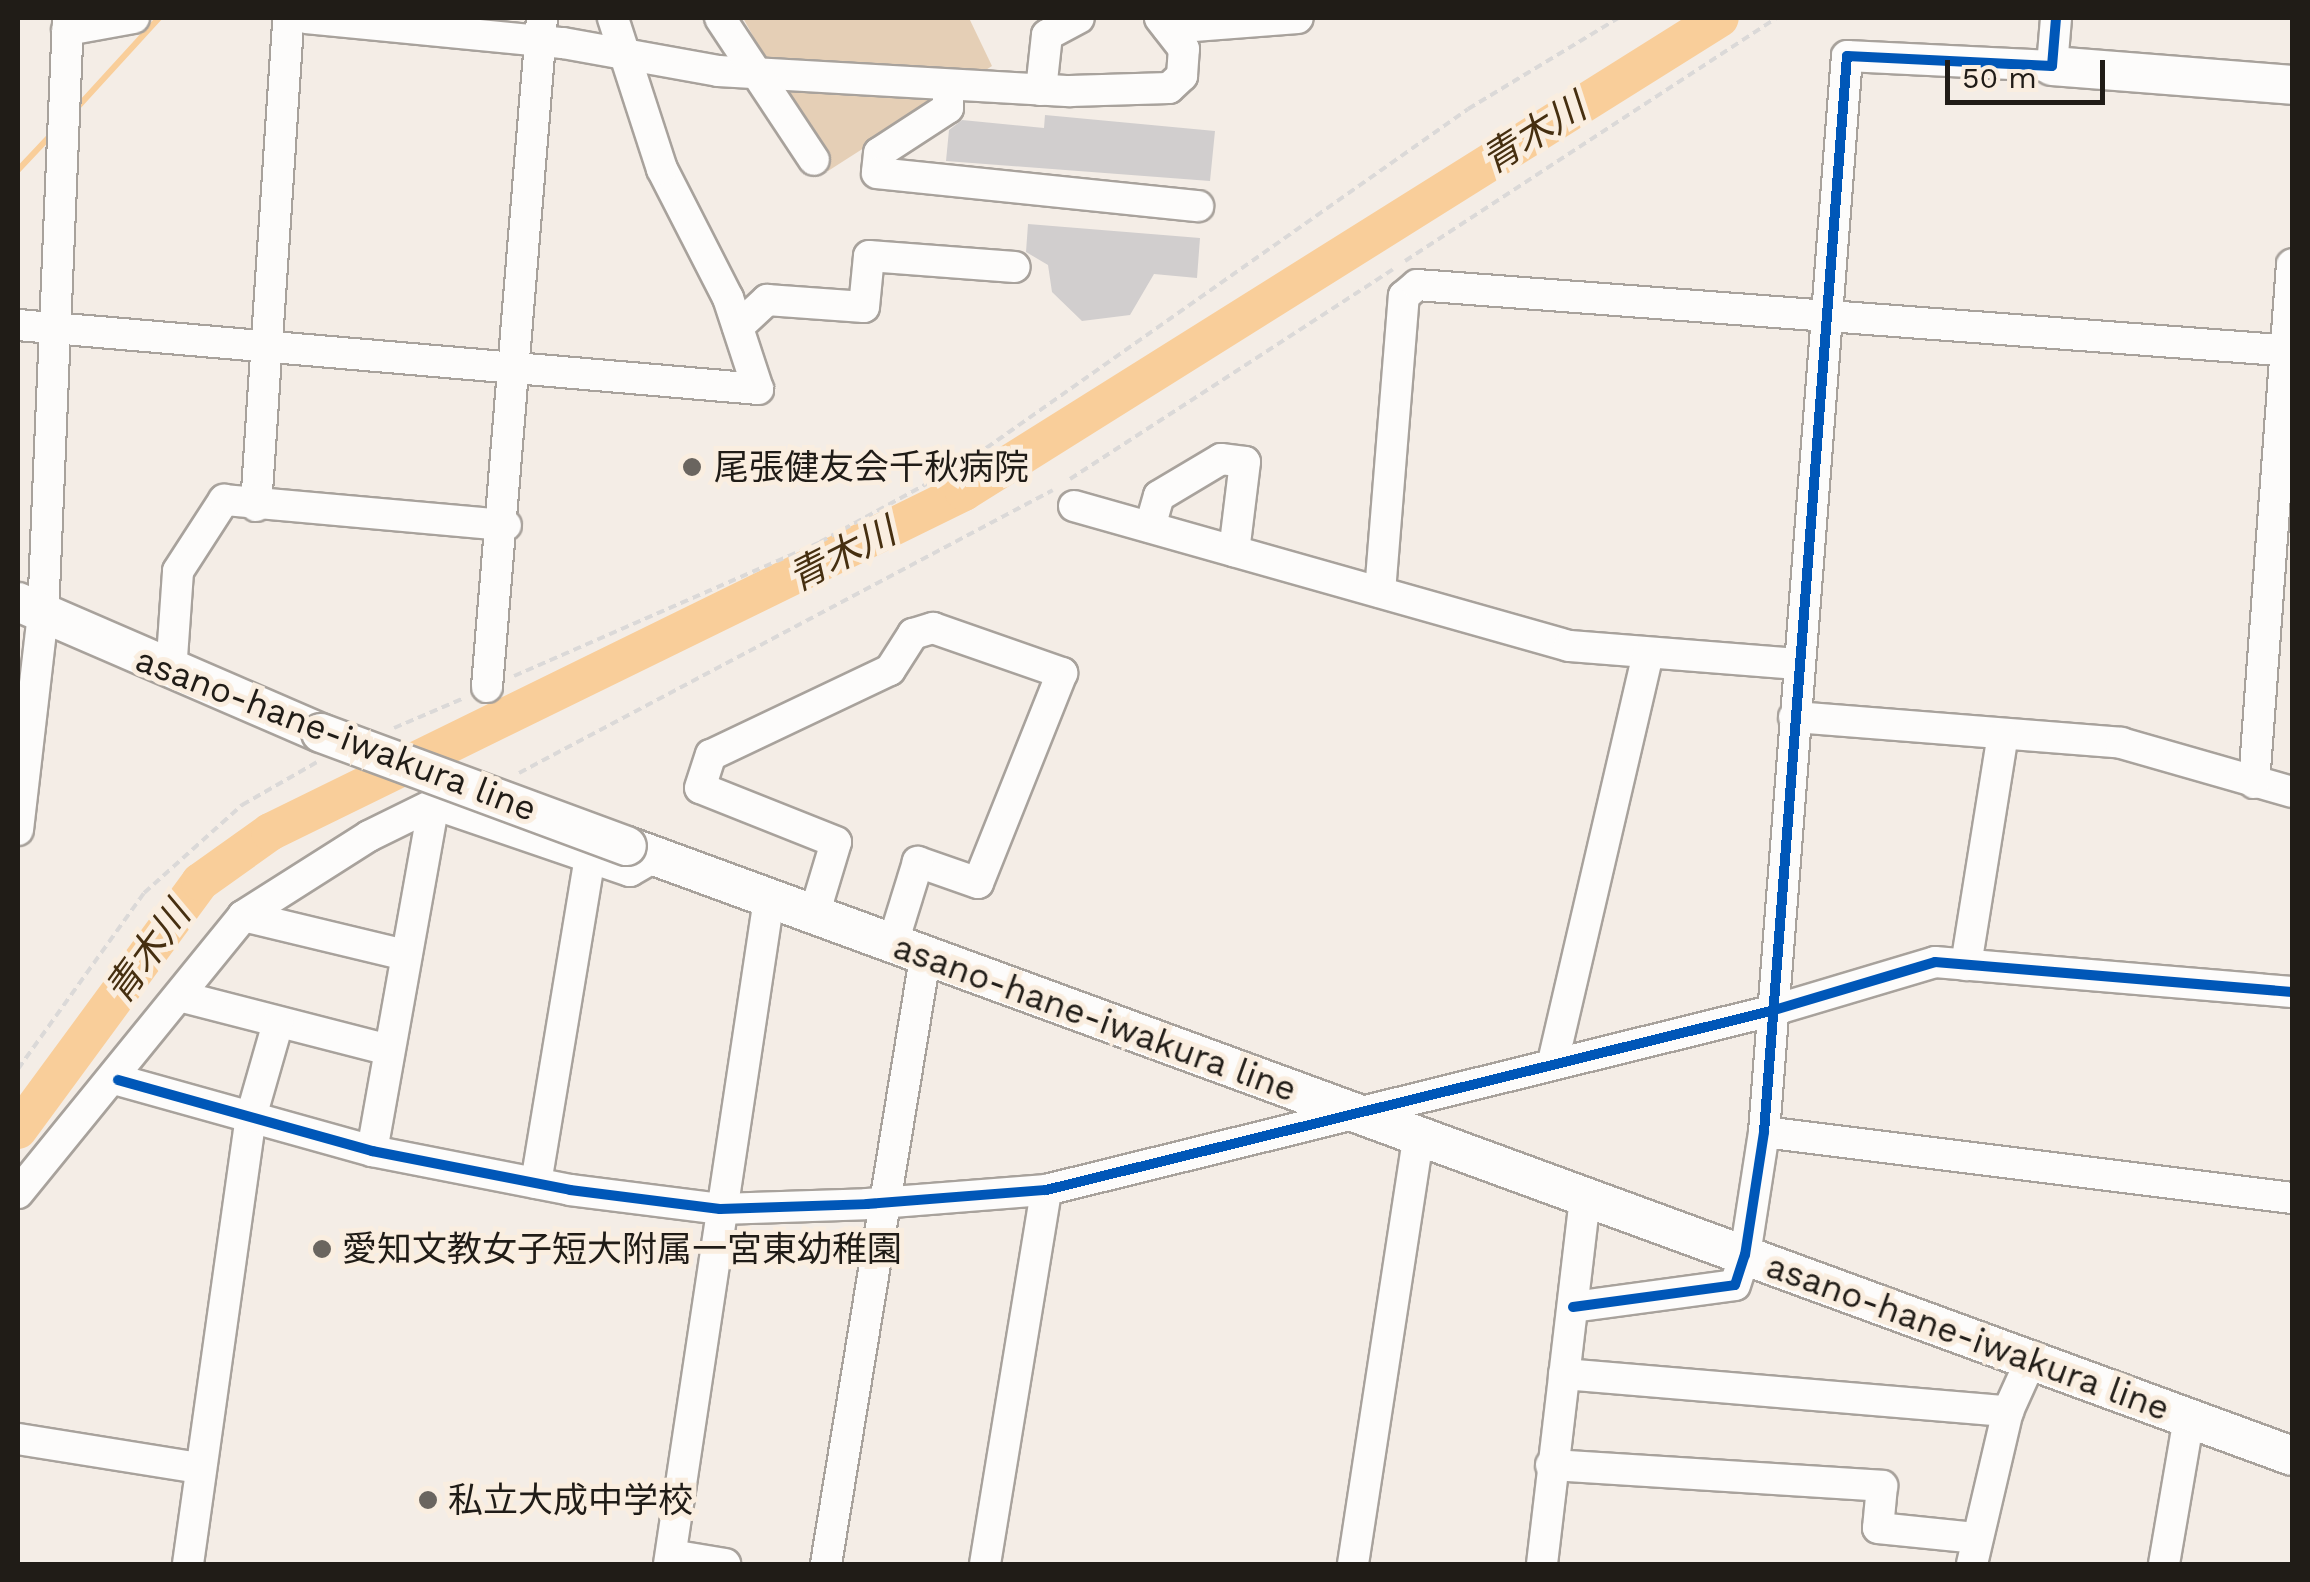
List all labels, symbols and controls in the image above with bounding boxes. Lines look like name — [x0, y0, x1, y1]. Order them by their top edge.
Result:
scale bar — [1950, 40, 2110, 102]
text: 50 m — [1962, 60, 2037, 95]
water label: 青木川 — [1474, 84, 1594, 184]
place label: 尾張健友会千秋病院 — [714, 446, 1029, 488]
marker: 尾張健友会千秋病院 — [679, 454, 705, 480]
water label: 青木川 — [781, 509, 903, 601]
street label: asano-hane-iwakura line — [129, 638, 543, 830]
water label: 青木川 — [96, 893, 200, 1013]
street label: asano-hane-iwakura line — [887, 925, 1303, 1111]
place label: 愛知文教女子短大附属一宮東幼稚園 — [342, 1228, 902, 1270]
marker: 愛知文教女子短大附属一宮東幼稚園 — [311, 1238, 333, 1260]
street label: asano-hane-iwakura line — [1760, 1244, 2176, 1430]
place label: 私立大成中学校 — [448, 1479, 693, 1521]
marker: 私立大成中学校 — [417, 1489, 439, 1511]

